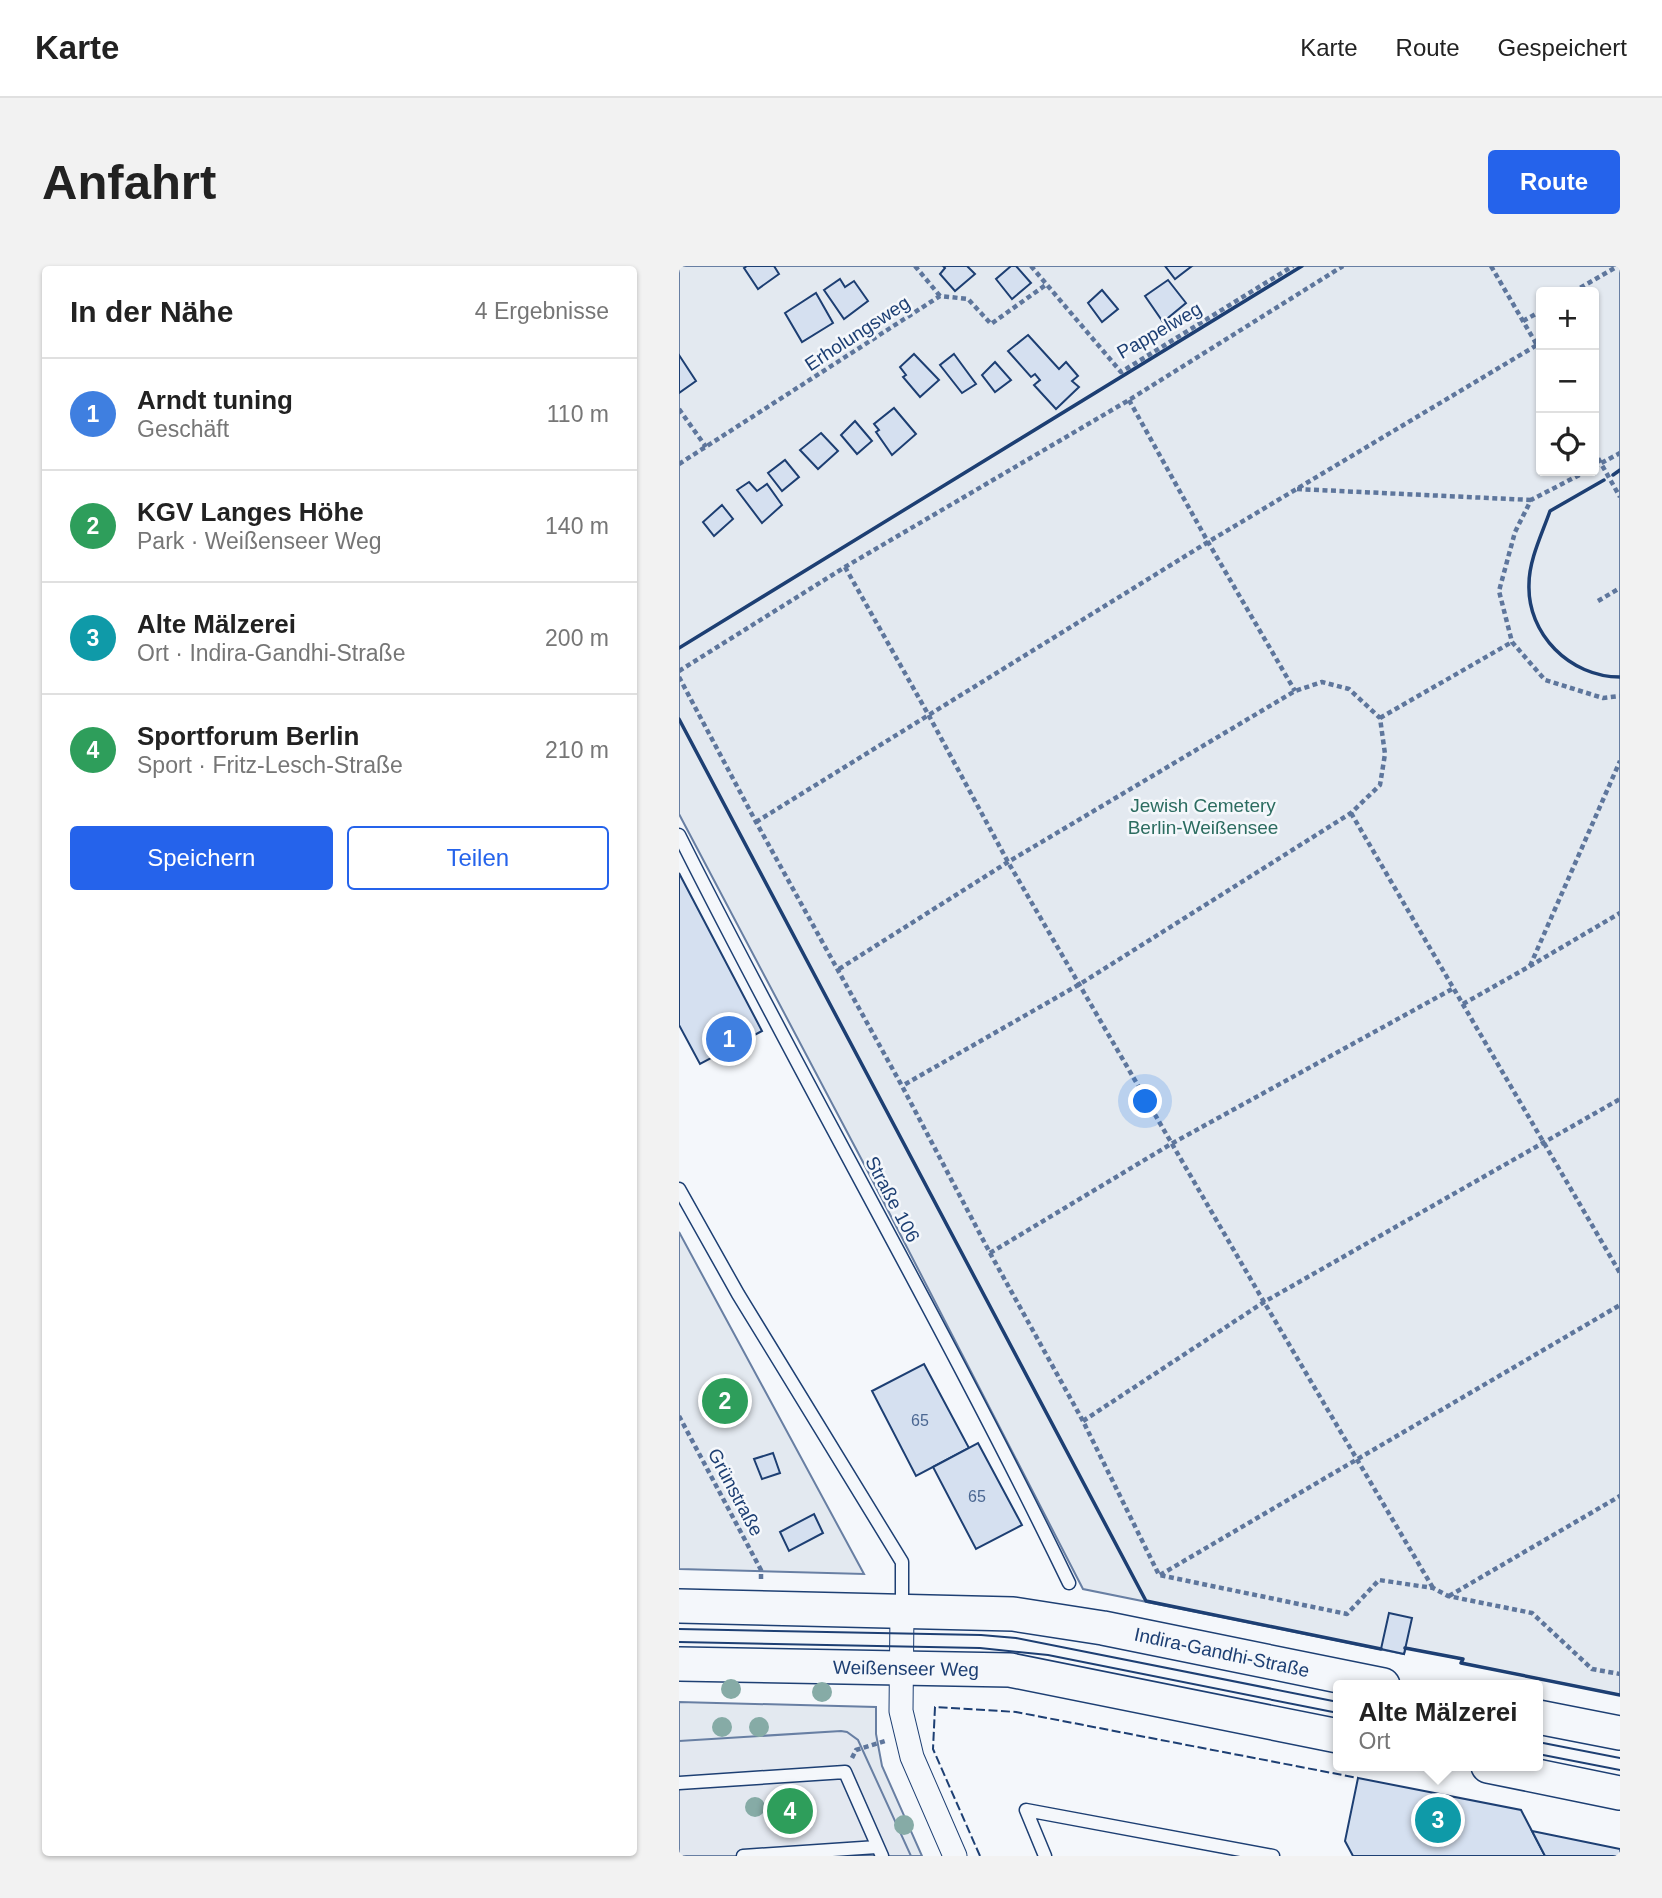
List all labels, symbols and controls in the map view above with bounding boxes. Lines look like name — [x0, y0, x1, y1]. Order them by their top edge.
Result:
text: Karte — [35, 29, 119, 66]
text: Karte — [1300, 34, 1358, 61]
text: Route — [1396, 34, 1460, 61]
text: Gespeichert — [1498, 34, 1627, 61]
button: Route — [1488, 150, 1620, 214]
text: Anfahrt — [42, 155, 216, 209]
map controls — [1536, 287, 1599, 476]
button: + — [1536, 287, 1599, 350]
street label: Erholungsweg — [801, 292, 913, 375]
text: In der Nähe — [70, 295, 233, 328]
text: 4 Ergebnisse — [475, 298, 609, 324]
street label: Pappelweg — [1113, 298, 1205, 363]
button: − — [1536, 350, 1599, 413]
text: Arndt tuning — [137, 385, 293, 415]
text: 1 — [87, 401, 99, 427]
text: 110 m — [547, 401, 609, 427]
button: locate — [1536, 413, 1599, 476]
text: Geschäft — [137, 416, 229, 442]
text: KGV Langes Höhe — [137, 497, 364, 527]
text: 2 — [87, 513, 99, 539]
text: 140 m — [545, 513, 609, 539]
text: Park · Weißenseer Weg — [137, 528, 382, 554]
text: Alte Mälzerei — [137, 609, 296, 639]
text: 3 — [87, 625, 99, 651]
text: 200 m — [545, 625, 609, 651]
text: Ort · Indira-Gandhi-Straße — [137, 640, 405, 666]
text: Sportforum Berlin — [137, 721, 359, 751]
text: 4 — [87, 737, 99, 763]
text: 210 m — [545, 737, 609, 763]
text: Sport · Fritz-Lesch-Straße — [137, 752, 403, 778]
park label: Jewish Cemetery Berlin-Weißensee — [1128, 795, 1278, 838]
button: Speichern — [70, 826, 333, 890]
button: Teilen — [347, 826, 609, 890]
pin: 1 — [706, 1013, 752, 1065]
your location — [1128, 1084, 1162, 1118]
street label: Straße 106 — [861, 1153, 924, 1246]
pin: 2 — [702, 1375, 748, 1427]
house number: 65 — [911, 1412, 929, 1429]
street label: Grünstraße — [704, 1445, 767, 1540]
house number: 65 — [968, 1488, 986, 1505]
street label: Indira-Gandhi-Straße — [1132, 1624, 1311, 1681]
street label: Weißenseer Weg — [833, 1657, 979, 1680]
popup — [1333, 1680, 1543, 1771]
text: Alte Mälzerei — [1359, 1697, 1517, 1727]
text: Ort — [1359, 1728, 1390, 1754]
pin: 4 — [767, 1785, 813, 1837]
pin: 3 — [1415, 1794, 1461, 1846]

